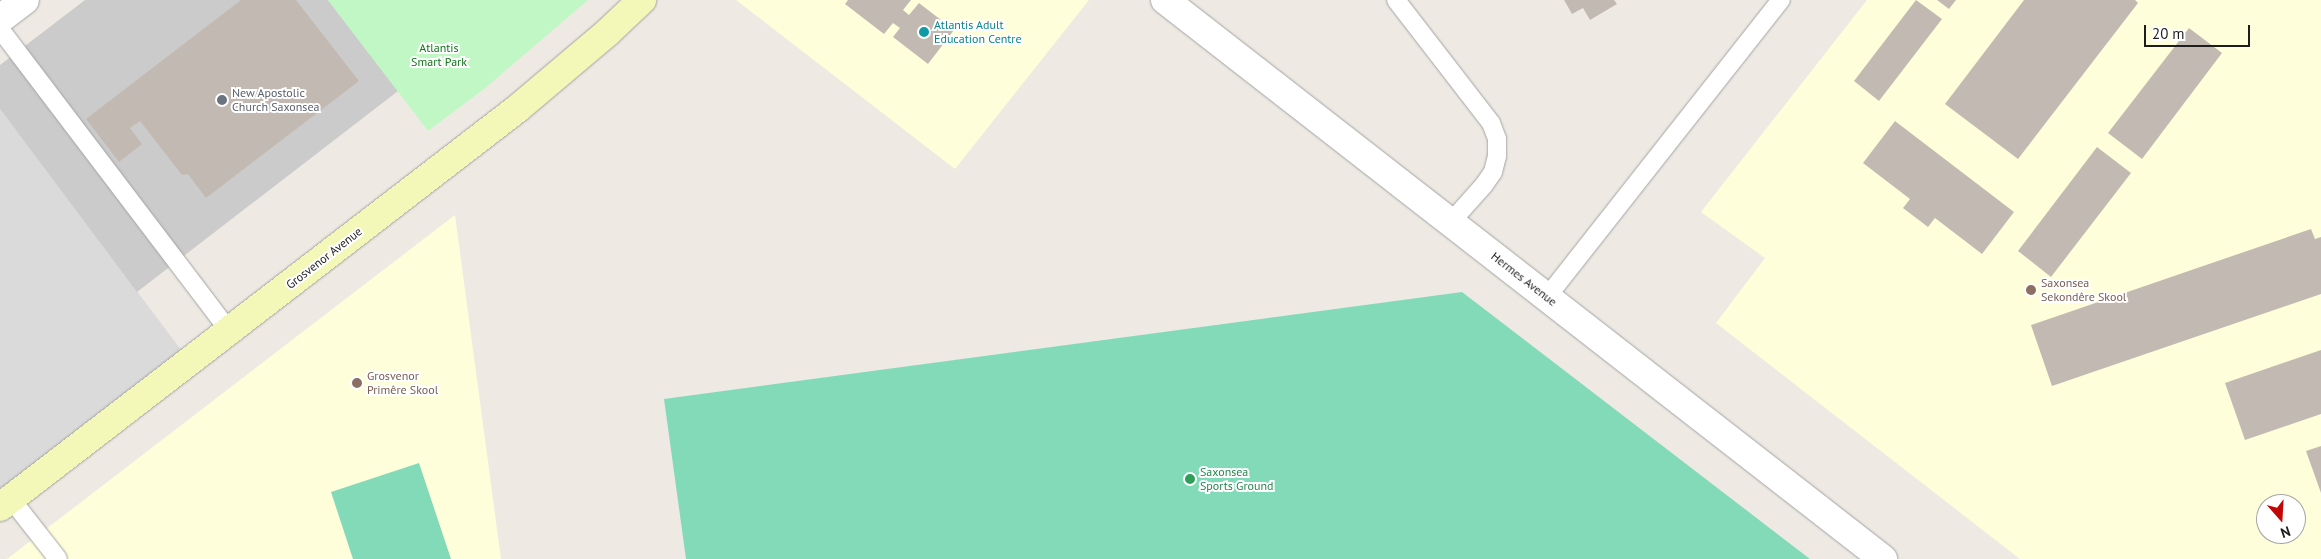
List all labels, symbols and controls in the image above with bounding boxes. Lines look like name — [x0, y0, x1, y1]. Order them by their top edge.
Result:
scale bar — [2146, 15, 2252, 47]
place label: Atlantis Adult Education Centre — [934, 18, 1022, 46]
text: 20 m — [2152, 24, 2185, 43]
marker: Atlantis Adult Education Centre — [918, 26, 930, 38]
park label: Atlantis Smart Park — [411, 41, 467, 69]
place label: New Apostolic Church Saxonsea — [232, 86, 319, 114]
marker: New Apostolic Church Saxonsea — [216, 94, 228, 106]
street label: Grosvenor Avenue — [283, 224, 365, 292]
street label: Hermes Avenue — [1488, 249, 1560, 309]
place label: Saxonsea Sekondêre Skool — [2041, 276, 2126, 304]
marker: Saxonsea Sekondêre Skool — [2025, 284, 2037, 296]
place label: Grosvenor Primêre Skool — [367, 369, 438, 397]
marker: Grosvenor Primêre Skool — [351, 377, 363, 389]
place label: Saxonsea Sports Ground — [1200, 465, 1273, 493]
marker: Saxonsea Sports Ground — [1184, 473, 1196, 485]
north arrow — [2256, 494, 2306, 544]
text: N — [2278, 522, 2293, 542]

